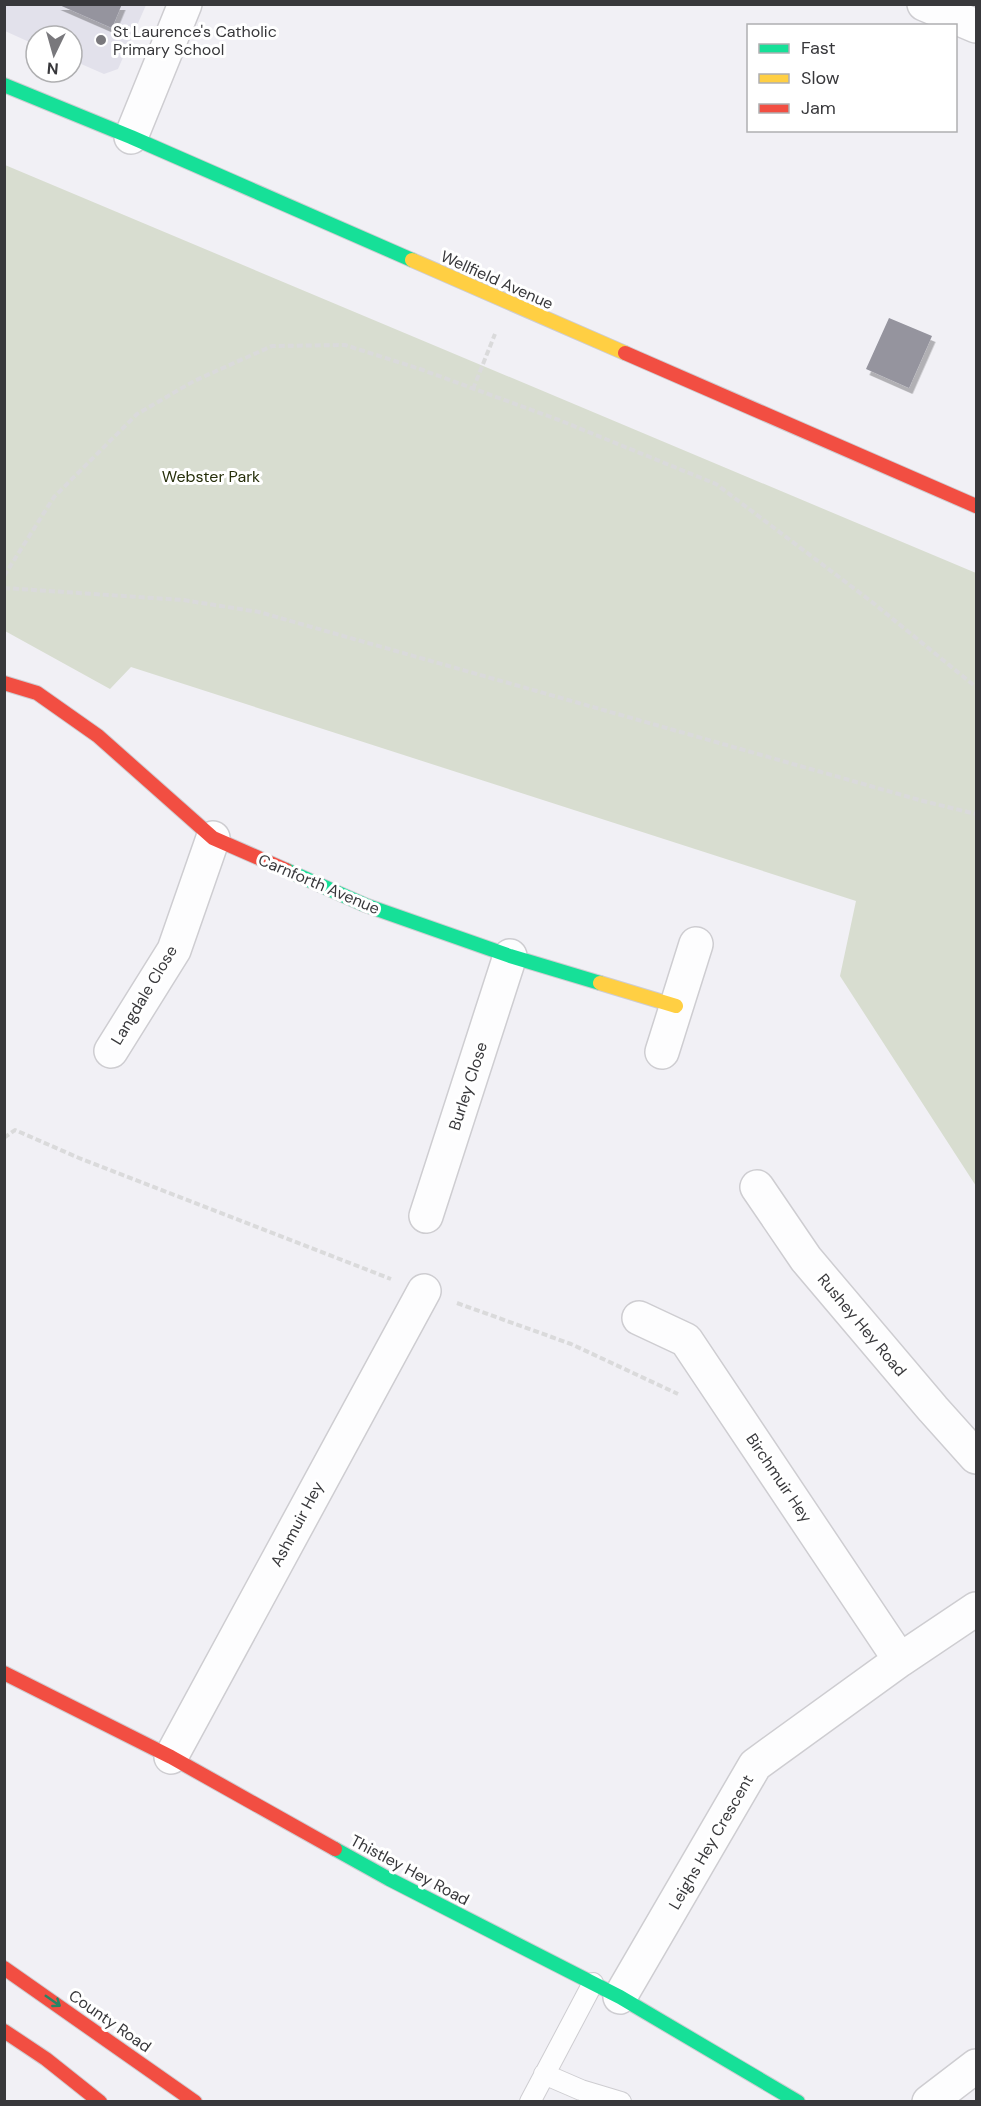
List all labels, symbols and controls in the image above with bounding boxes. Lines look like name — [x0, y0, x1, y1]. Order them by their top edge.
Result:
place label: St Laurence's Catholic Primary School — [113, 21, 277, 60]
north arrow — [24, 24, 84, 84]
legend — [747, 24, 957, 132]
marker: St Laurence's Catholic Primary School — [94, 33, 108, 47]
text: Fast — [801, 36, 836, 60]
text: N — [46, 57, 59, 79]
text: Slow — [801, 66, 840, 90]
text: Jam — [801, 96, 836, 120]
street label: Wellfield Avenue — [437, 246, 557, 314]
park label: Webster Park — [162, 466, 260, 487]
street label: Carnforth Avenue — [255, 849, 383, 919]
street label: Langdale Close — [106, 941, 182, 1049]
street label: Burley Close — [444, 1039, 492, 1133]
street label: Rushey Hey Road — [813, 1269, 911, 1381]
street label: Birchmuir Hey — [741, 1429, 817, 1527]
street label: Ashmuir Hey — [266, 1478, 328, 1570]
street label: Leighs Hey Crescent — [664, 1771, 758, 1913]
street label: Thistley Hey Road — [347, 1830, 473, 1910]
street label: County Road — [65, 1985, 155, 2057]
one-way arrow — [44, 1995, 60, 2007]

